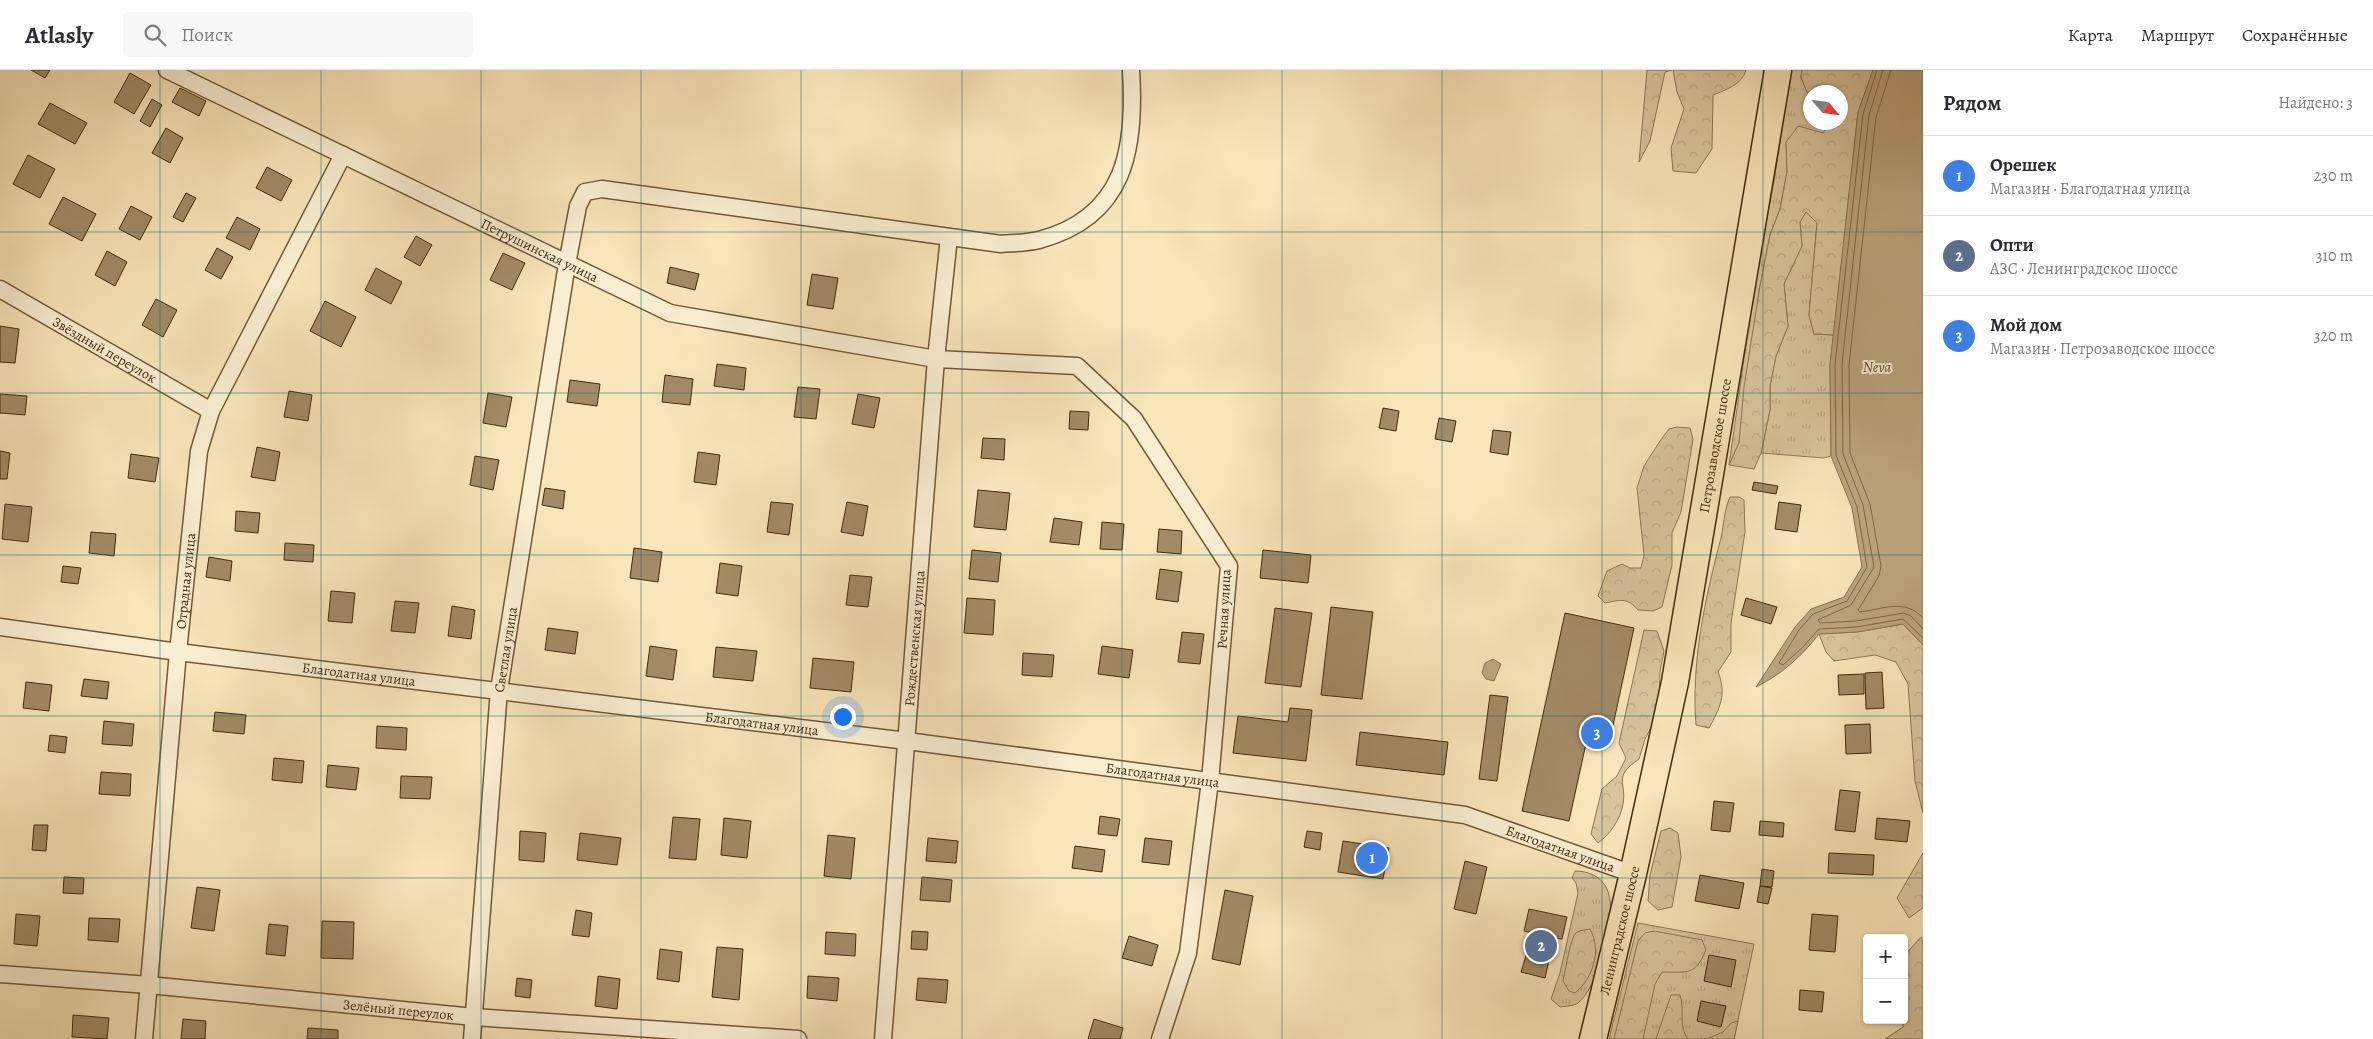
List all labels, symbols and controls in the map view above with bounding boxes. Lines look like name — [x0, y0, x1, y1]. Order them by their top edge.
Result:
search box — [123, 12, 473, 57]
text: Atlasly — [25, 19, 93, 51]
icon: search — [141, 21, 169, 49]
text: Поиск — [181, 22, 233, 48]
text: Карта — [2068, 23, 2113, 47]
text: Маршрут — [2141, 23, 2214, 47]
text: Сохранённые — [2242, 23, 2348, 47]
north arrow — [1803, 85, 1848, 130]
text: Рядом — [1943, 89, 2001, 117]
text: Найдено: 3 — [2278, 92, 2353, 114]
text: Орешек — [1990, 152, 2057, 178]
text: 1 — [1956, 165, 1962, 187]
text: 230 m — [2314, 165, 2353, 187]
text: Магазин · Благодатная улица — [1990, 178, 2190, 200]
street label: Петрушинская улица — [478, 214, 602, 287]
text: Опти — [1990, 232, 2034, 258]
text: 2 — [1955, 245, 1963, 267]
text: 310 m — [2316, 245, 2353, 267]
text: АЗС · Ленинградское шоссе — [1990, 258, 2178, 280]
street label: Звёздный переулок — [49, 312, 160, 387]
text: Мой дом — [1990, 312, 2062, 338]
text: 3 — [1956, 325, 1962, 347]
text: 320 m — [2314, 325, 2353, 347]
text: Магазин · Петрозаводское шоссе — [1990, 338, 2215, 360]
water label: Neva — [1863, 357, 1891, 377]
street label: Петрозаводское шоссе — [1694, 377, 1735, 514]
street label: Отрадная улица — [171, 531, 200, 630]
street label: Речная улица — [1212, 568, 1236, 649]
street label: Рождественская улица — [899, 569, 929, 707]
street label: Светлая улица — [489, 605, 522, 694]
street label: Благодатная улица — [301, 658, 417, 691]
your location — [830, 704, 856, 730]
street label: Благодатная улица — [704, 707, 820, 740]
pin: 3 — [1581, 714, 1613, 752]
street label: Благодатная улица — [1105, 758, 1221, 792]
street label: Благодатная улица — [1503, 821, 1618, 877]
pin: 1 — [1356, 839, 1388, 877]
street label: Ленинградское шоссе — [1595, 864, 1644, 997]
pin: 2 — [1525, 927, 1557, 965]
map controls — [1863, 934, 1908, 1024]
button: + — [1863, 934, 1908, 979]
button: − — [1863, 979, 1908, 1024]
street label: Зелёный переулок — [342, 995, 455, 1024]

